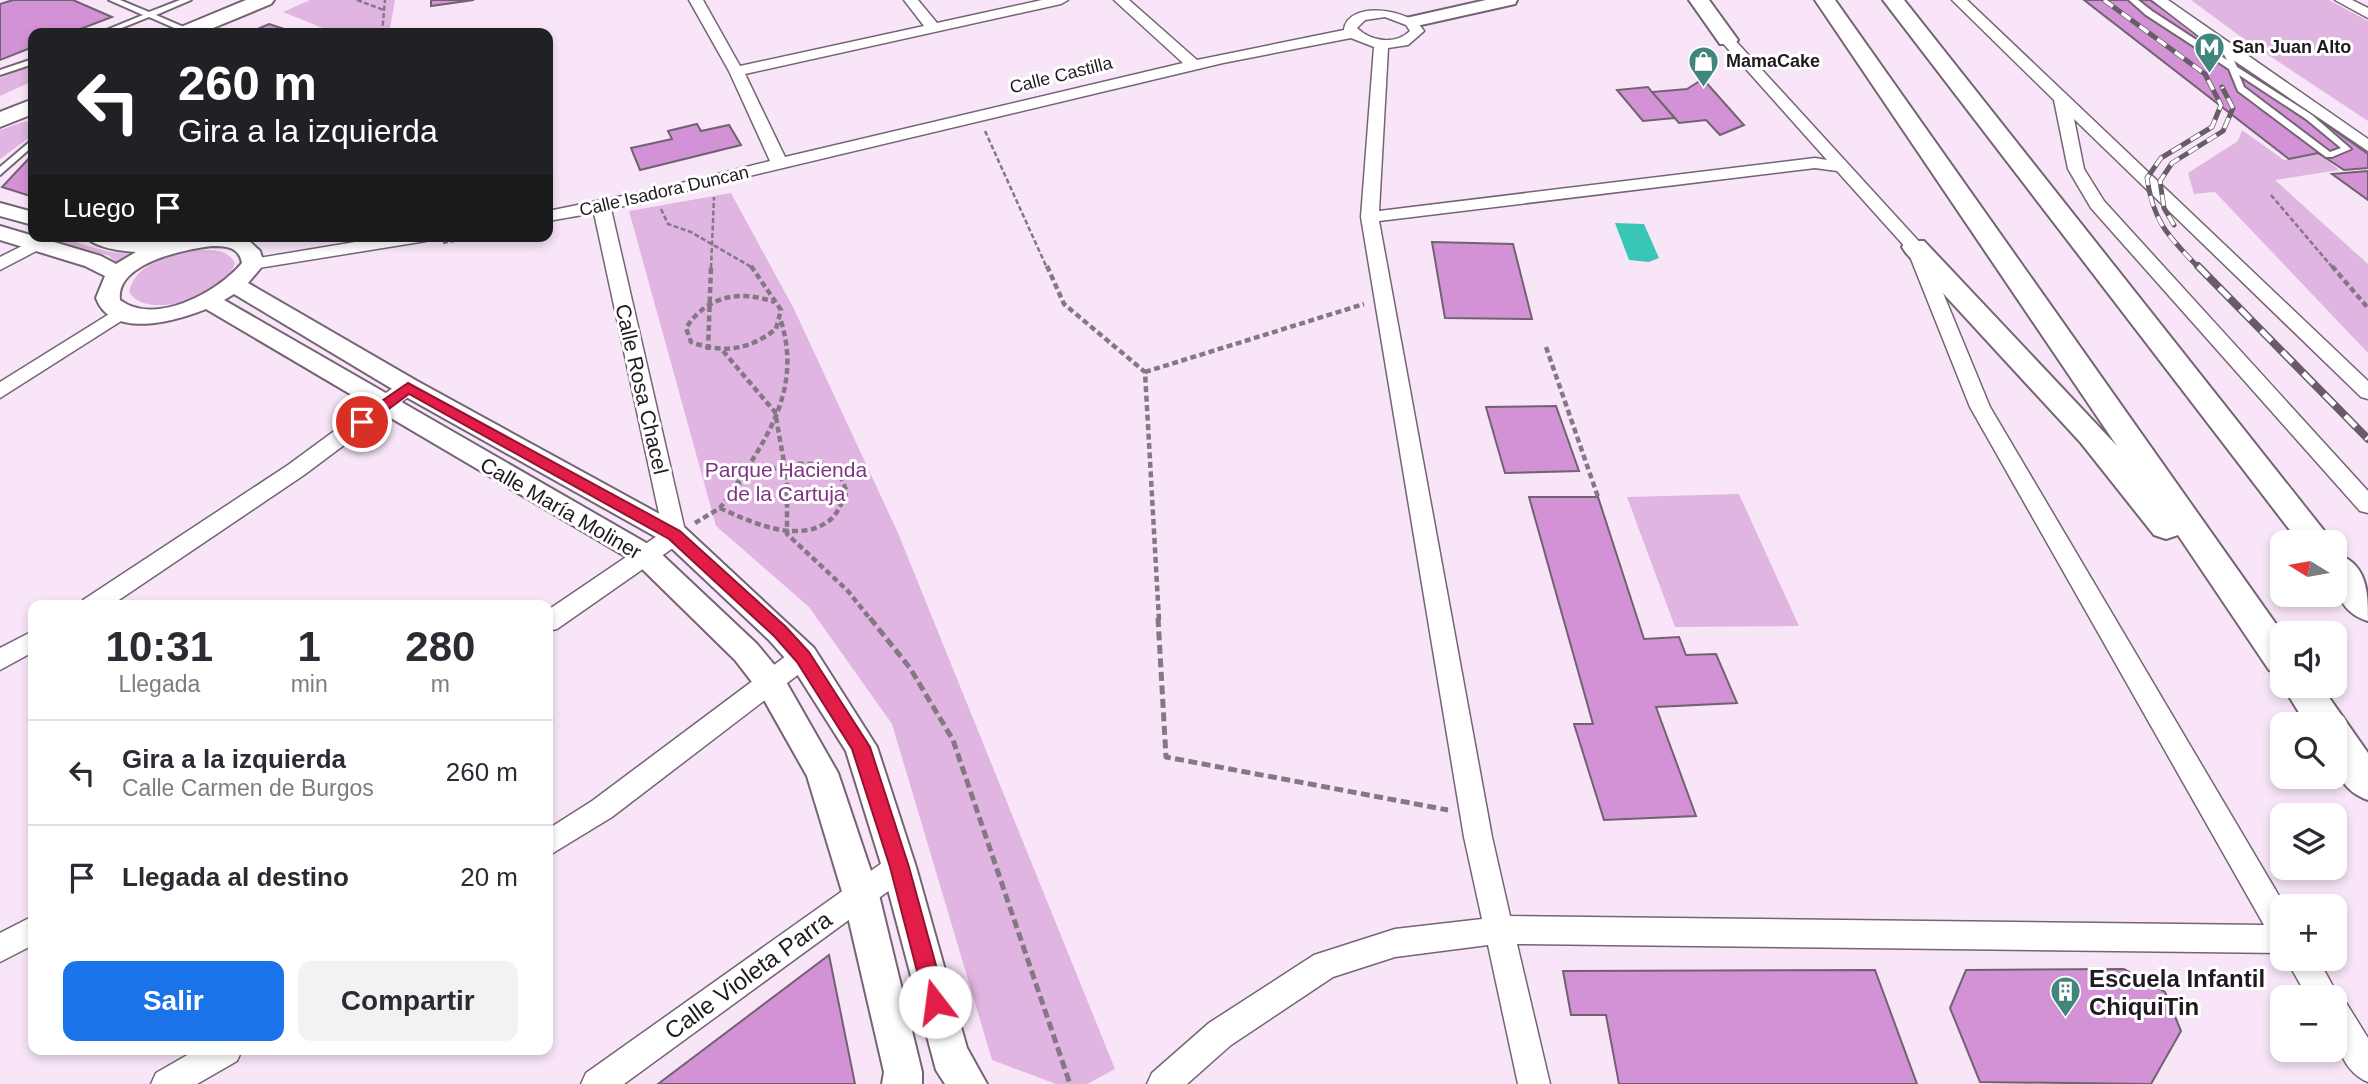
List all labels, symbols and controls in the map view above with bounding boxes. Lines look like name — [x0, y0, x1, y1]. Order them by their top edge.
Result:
metro station icon: San Juan Alto — [2192, 30, 2226, 74]
place label: San Juan Alto — [2232, 37, 2351, 57]
shop icon: MamaCake — [1686, 44, 1720, 88]
place label: MamaCake — [1726, 51, 1820, 71]
street label: Calle Castilla — [1008, 52, 1115, 97]
icon: left — [63, 56, 154, 147]
text: 260 m — [178, 56, 317, 110]
text: Gira a la izquierda — [178, 113, 438, 149]
street label: Calle Isadora Duncan — [577, 162, 751, 220]
icon: arrive — [149, 189, 187, 227]
text: Luego — [63, 193, 135, 223]
street label: Calle Rosa Chacel — [611, 302, 673, 476]
pin — [332, 392, 392, 452]
icon: arrive — [343, 403, 381, 441]
street label: Calle María Moliner — [476, 453, 646, 563]
park label: Parque Hacienda de la Cartuja — [705, 458, 867, 505]
north arrow — [2270, 530, 2347, 607]
map controls — [2270, 530, 2347, 1062]
button: sound — [2270, 621, 2347, 698]
text: 10:31 — [106, 623, 213, 670]
text: 1 — [297, 623, 321, 670]
text: 280 — [405, 623, 475, 670]
text: Llegada — [118, 671, 200, 697]
text: min — [291, 671, 328, 697]
text: m — [431, 671, 450, 697]
button: search — [2270, 712, 2347, 789]
text: Gira a la izquierda — [122, 744, 346, 774]
icon: left — [63, 754, 101, 792]
text: 260 m — [446, 757, 518, 787]
text: Calle Carmen de Burgos — [122, 775, 374, 801]
button: layers — [2270, 803, 2347, 880]
icon: arrive — [63, 859, 101, 897]
text: Llegada al destino — [122, 862, 349, 892]
text: 20 m — [460, 862, 518, 892]
button: + — [2270, 894, 2347, 971]
street label: Calle Violeta Parra — [659, 905, 837, 1045]
button: Salir — [63, 961, 284, 1041]
button: Compartir — [298, 961, 518, 1041]
position arrow — [898, 965, 972, 1039]
place label: Escuela Infantil ChiquiTin — [2089, 965, 2265, 1020]
building icon: Escuela Infantil ChiquiTin — [2049, 975, 2083, 1019]
button: − — [2270, 985, 2347, 1062]

